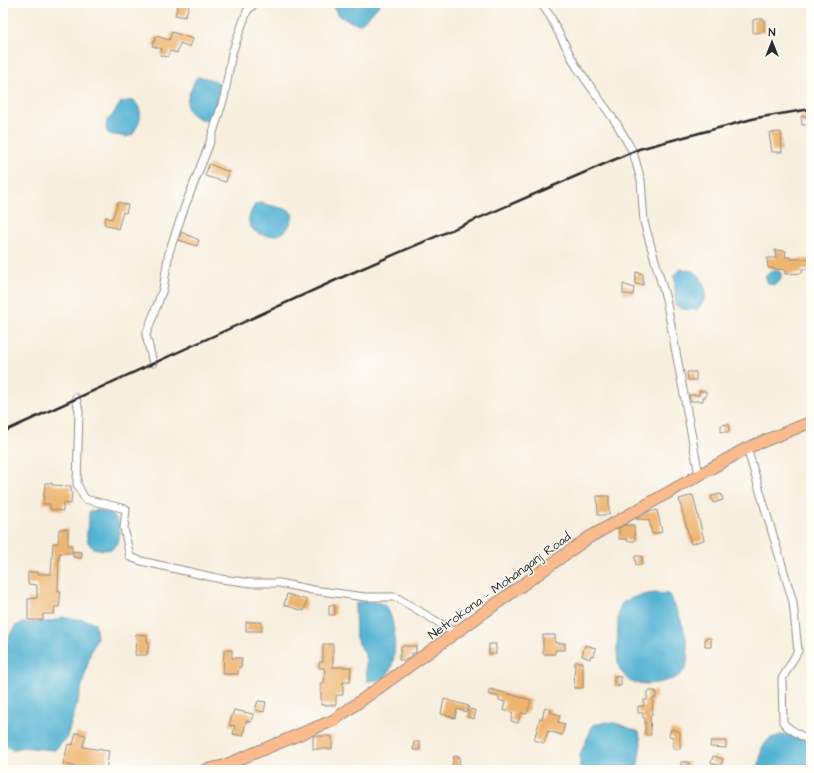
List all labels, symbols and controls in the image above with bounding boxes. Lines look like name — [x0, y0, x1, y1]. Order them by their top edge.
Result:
north arrow — [752, 22, 792, 62]
text: N — [769, 25, 776, 40]
street label: Netrokona - Mohanganj Road — [424, 528, 576, 645]

